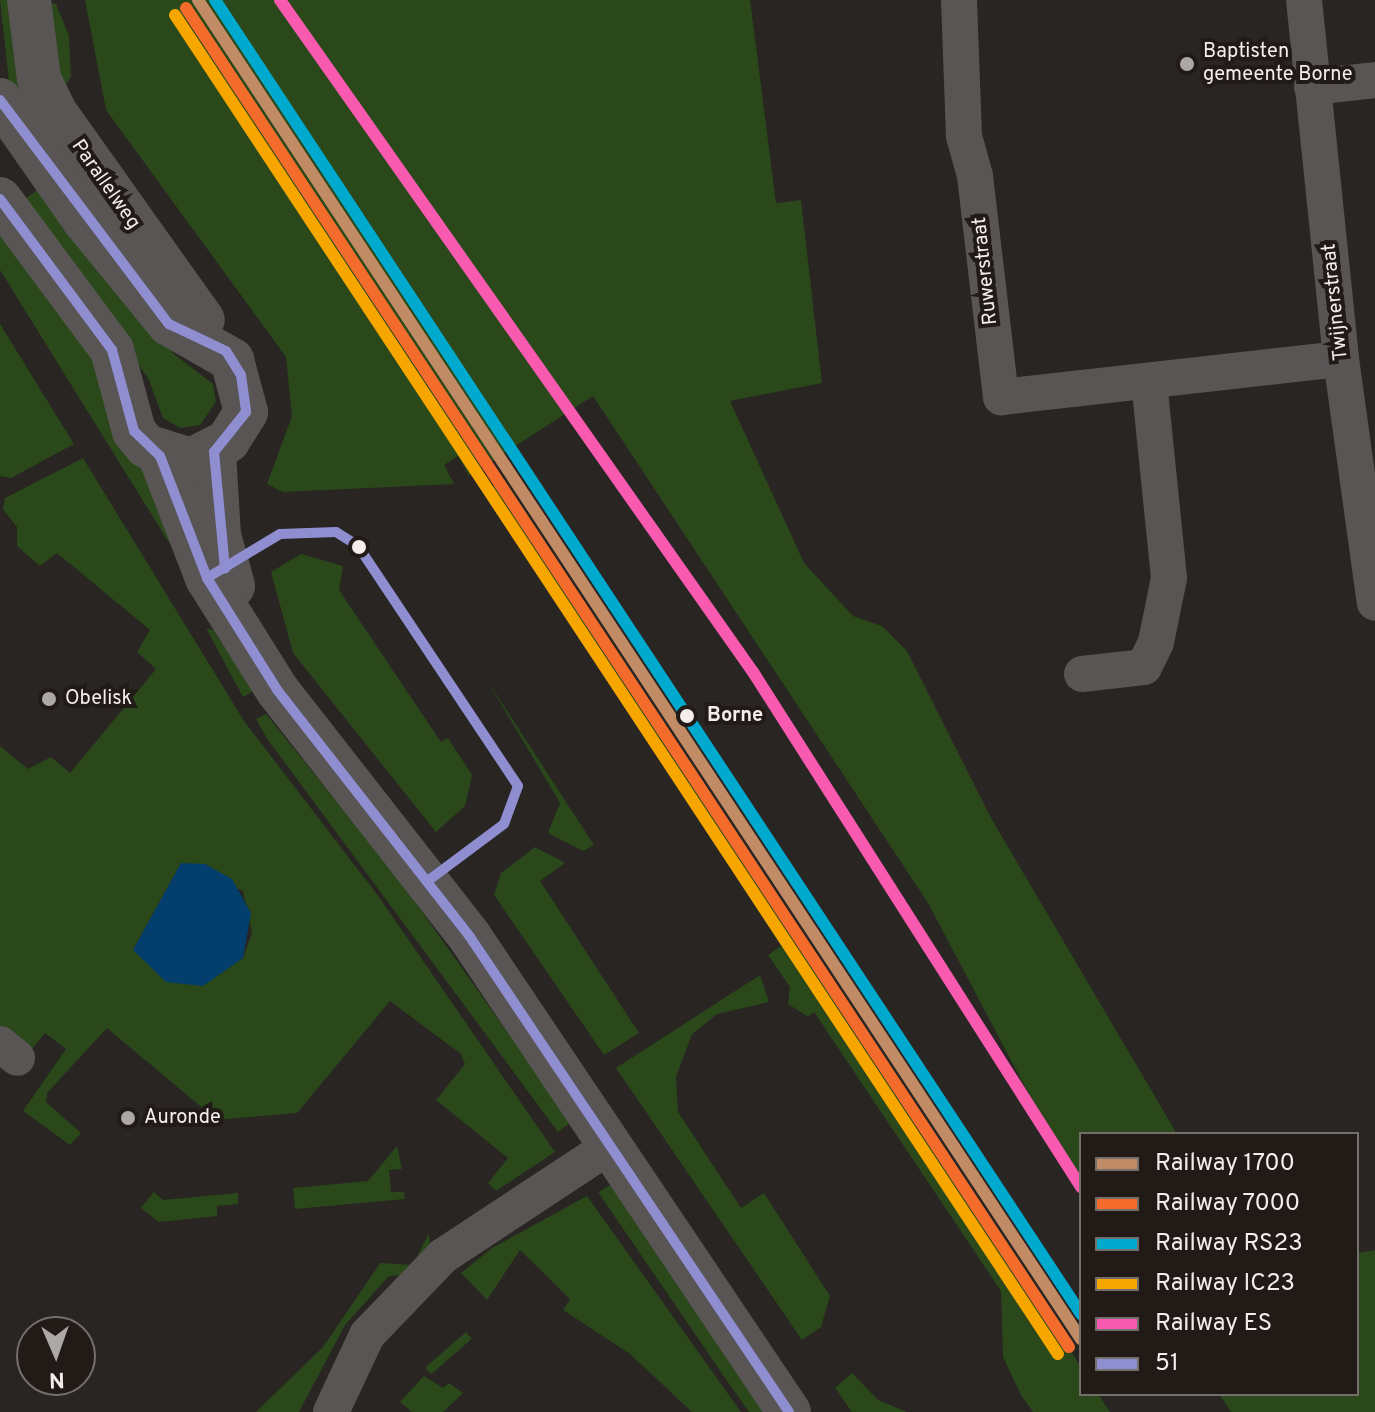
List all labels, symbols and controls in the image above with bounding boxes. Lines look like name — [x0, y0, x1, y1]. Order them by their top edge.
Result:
place label: Baptisten gemeente Borne — [1203, 40, 1353, 87]
marker: Baptisten gemeente Borne — [1178, 55, 1196, 73]
street label: Parallelweg — [65, 136, 145, 234]
street label: Ruwerstraat — [968, 216, 1004, 326]
street label: Twijnerstraat — [1318, 242, 1354, 362]
unlabelled marker — [351, 539, 367, 555]
place label: Obelisk — [65, 687, 132, 711]
marker: Obelisk — [40, 690, 58, 708]
marker: Borne — [674, 703, 700, 729]
place label: Borne — [707, 704, 763, 728]
place label: Auronde — [144, 1106, 221, 1130]
marker: Auronde — [119, 1109, 137, 1127]
legend — [1079, 1132, 1359, 1396]
text: Railway 1700 — [1155, 1149, 1295, 1179]
text: Railway 7000 — [1155, 1189, 1300, 1219]
text: Railway RS23 — [1155, 1229, 1303, 1259]
text: Railway IC23 — [1155, 1269, 1295, 1299]
text: Railway ES — [1155, 1309, 1272, 1339]
north arrow — [16, 1316, 96, 1396]
text: 51 — [1155, 1349, 1179, 1379]
text: N — [48, 1365, 65, 1392]

